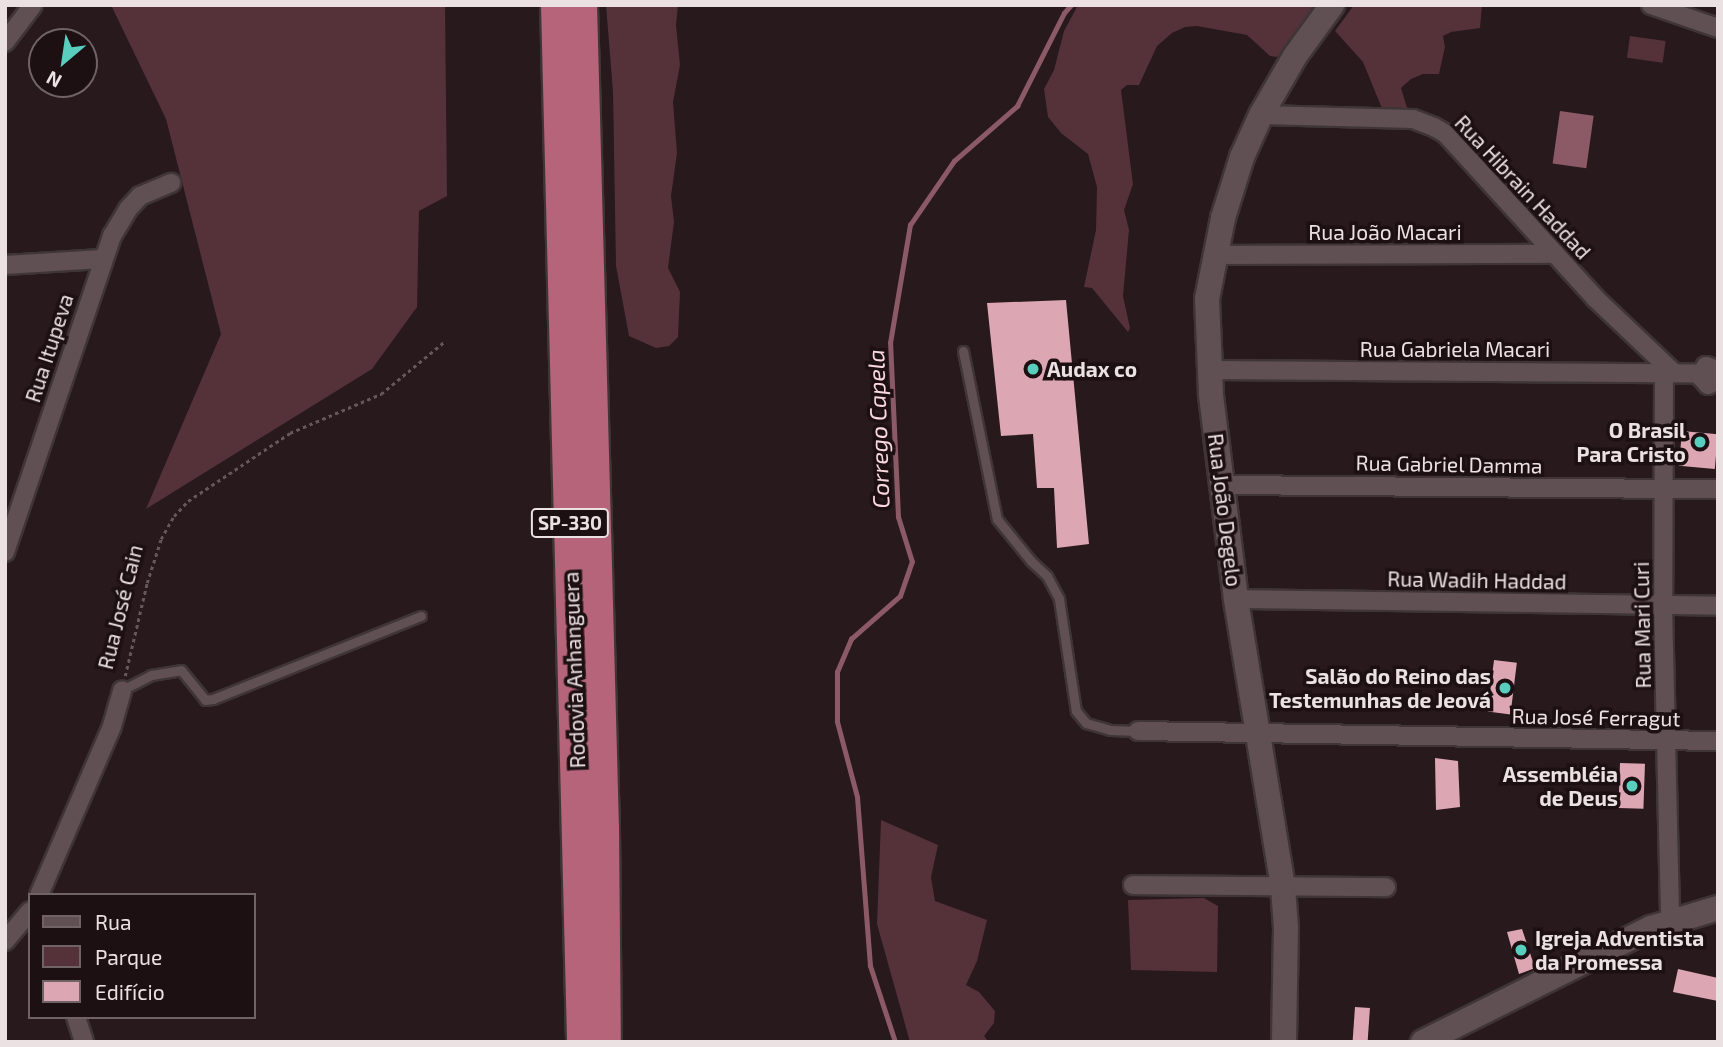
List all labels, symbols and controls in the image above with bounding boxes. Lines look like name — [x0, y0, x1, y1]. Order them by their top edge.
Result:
north arrow — [28, 28, 98, 98]
text: N — [42, 67, 65, 93]
street label: Rua Hibrain Haddad — [1450, 110, 1596, 264]
street label: Rua João Macari — [1308, 219, 1462, 245]
street label: Rua Itupeva — [20, 291, 78, 405]
street label: Rua Gabriela Macari — [1360, 336, 1550, 362]
water label: Corrego Capela — [861, 349, 895, 509]
place label: Audax co — [1047, 356, 1137, 382]
marker: Audax co — [1025, 361, 1041, 377]
place label: O Brasil Para Cristo — [1576, 417, 1686, 467]
street label: Rua João Degelo — [1203, 432, 1247, 588]
marker: O Brasil Para Cristo — [1692, 434, 1708, 450]
street label: Rua Gabriel Damma — [1355, 450, 1543, 478]
road number: SP-330 — [530, 508, 610, 538]
street label: Rua José Cain — [92, 542, 148, 672]
street label: Rua Mari Curi — [1628, 561, 1656, 689]
street label: Rua Wadih Haddad — [1387, 566, 1567, 594]
street label: Rodovia Anhanguera — [558, 571, 590, 769]
place label: Salão do Reino das Testemunhas de Jeová — [1269, 663, 1491, 713]
marker: Salão do Reino das Testemunhas de Jeová — [1497, 680, 1513, 696]
street label: Rua José Ferragut — [1511, 703, 1681, 731]
place label: Assembléia de Deus — [1503, 761, 1618, 811]
marker: Assembléia de Deus — [1624, 778, 1640, 794]
legend — [28, 893, 256, 1019]
text: Rua — [95, 909, 131, 934]
place label: Igreja Adventista da Promessa — [1535, 925, 1705, 975]
marker: Igreja Adventista da Promessa — [1513, 942, 1529, 958]
text: Parque — [95, 944, 162, 969]
text: Edifício — [95, 979, 165, 1004]

